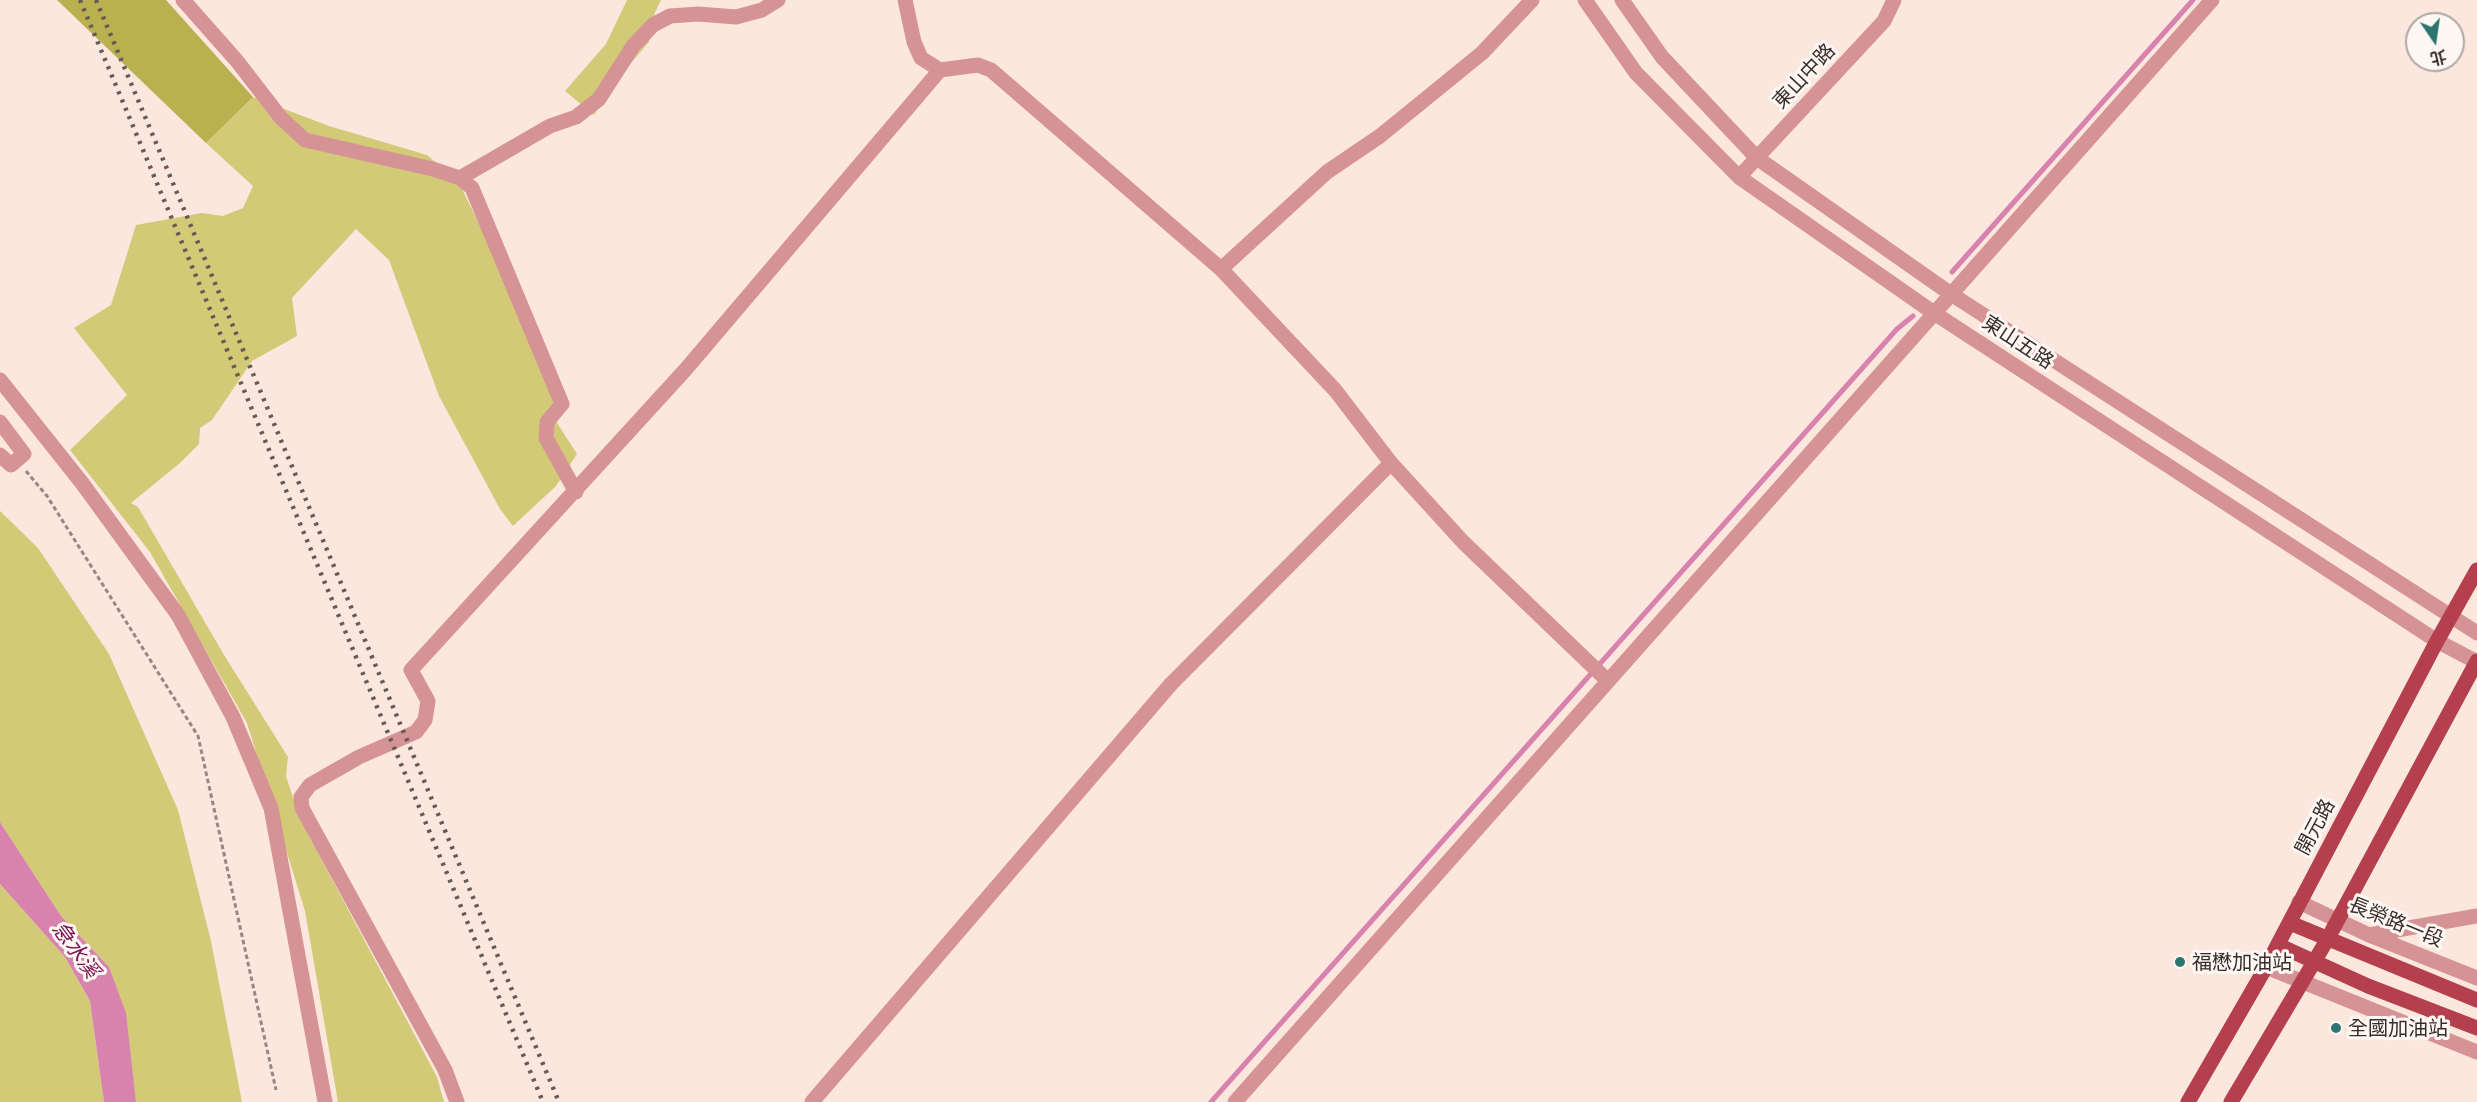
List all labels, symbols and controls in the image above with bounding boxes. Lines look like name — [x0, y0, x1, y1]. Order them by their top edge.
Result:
north arrow — [2405, 12, 2465, 72]
street label: 東山中路 — [1768, 39, 1840, 113]
text: 北 — [2429, 47, 2449, 69]
street label: 東山五路 — [1978, 310, 2058, 374]
street label: 開元路 — [2290, 795, 2340, 859]
street label: 長榮路一段 — [2345, 892, 2447, 952]
water label: 急水溪 — [47, 917, 105, 983]
place label: 福懋加油站 — [2192, 950, 2292, 974]
marker: 福懋加油站 — [2173, 955, 2187, 969]
place label: 全國加油站 — [2348, 1016, 2448, 1040]
marker: 全國加油站 — [2329, 1021, 2343, 1035]

